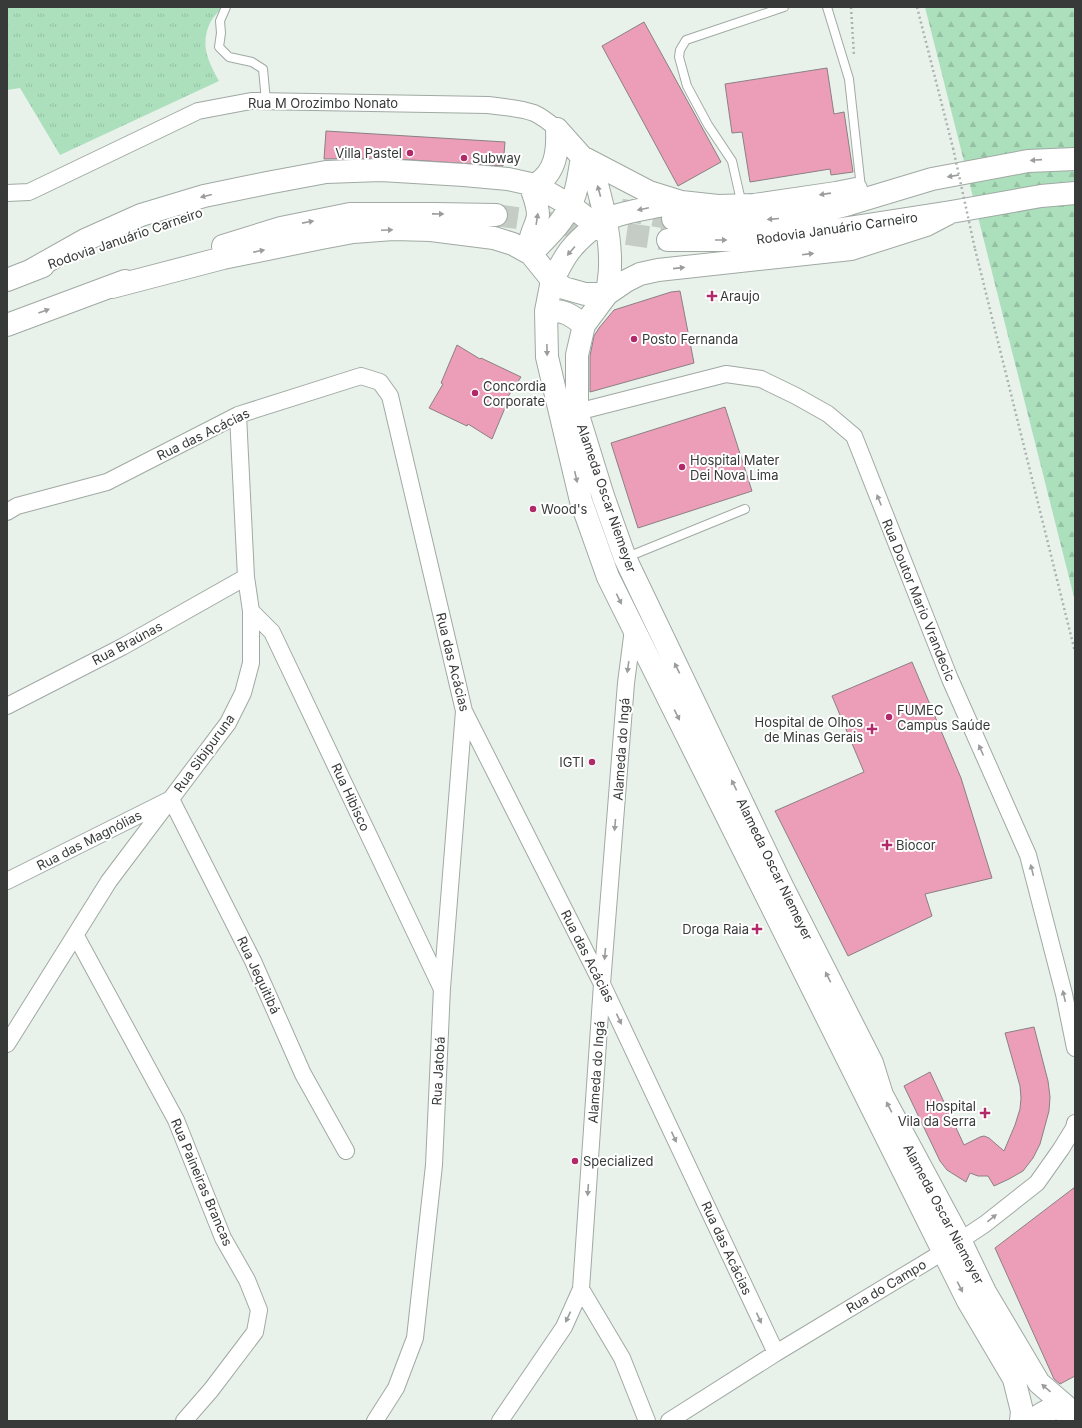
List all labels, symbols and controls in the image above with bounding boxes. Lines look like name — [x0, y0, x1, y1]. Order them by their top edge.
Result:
street label: Rua M Orozimbo Nonato — [248, 95, 398, 111]
place label: Villa Pastel — [335, 145, 402, 161]
marker: Villa Pastel — [405, 148, 415, 158]
place label: Subway — [472, 150, 521, 166]
marker: Subway — [459, 153, 469, 163]
one-way arrow — [1030, 157, 1042, 164]
one-way arrow — [947, 173, 959, 179]
one-way arrow — [596, 185, 602, 197]
one-way arrow — [818, 191, 831, 197]
one-way arrow — [200, 193, 212, 199]
street label: Rodovia Januário Carneiro — [45, 204, 205, 272]
one-way arrow — [637, 207, 649, 213]
street label: Rodovia Januário Carneiro — [755, 209, 919, 247]
one-way arrow — [432, 211, 445, 217]
one-way arrow — [534, 213, 540, 225]
one-way arrow — [767, 215, 779, 222]
one-way arrow — [302, 219, 315, 225]
one-way arrow — [381, 226, 393, 233]
one-way arrow — [715, 237, 728, 243]
one-way arrow — [566, 245, 575, 256]
one-way arrow — [253, 248, 265, 254]
one-way arrow — [802, 250, 814, 257]
one-way arrow — [673, 265, 685, 271]
place label: Araujo — [720, 288, 760, 304]
marker: Araujo — [707, 291, 717, 301]
one-way arrow — [38, 308, 50, 314]
place label: Posto Fernanda — [642, 331, 738, 347]
marker: Posto Fernanda — [629, 334, 639, 344]
one-way arrow — [544, 344, 550, 357]
place label: Concordia Corporate — [483, 378, 546, 409]
marker: Concordia Corporate — [470, 388, 480, 398]
street label: Rua das Acácias — [154, 405, 252, 463]
street label: Alameda Oscar Niemeyer — [574, 422, 640, 575]
place label: Hospital Mater Dei Nova Lima — [690, 452, 780, 483]
marker: Hospital Mater Dei Nova Lima — [677, 462, 687, 472]
one-way arrow — [573, 470, 579, 483]
one-way arrow — [876, 494, 882, 506]
place label: Wood's — [541, 501, 588, 517]
marker: Wood's — [528, 504, 538, 514]
street label: Rua Doutor Mario Vrandecic — [879, 517, 959, 683]
one-way arrow — [615, 593, 622, 605]
street label: Rua das Acácias — [433, 611, 473, 713]
street label: Rua Braúnas — [89, 618, 165, 668]
one-way arrow — [625, 661, 631, 673]
one-way arrow — [674, 662, 680, 674]
street label: Alameda do Ingá — [609, 697, 633, 801]
place label: FUMEC Campus Saúde — [897, 702, 990, 733]
one-way arrow — [673, 710, 680, 721]
street label: Rua Sibipuruna — [170, 711, 238, 795]
marker: FUMEC Campus Saúde — [884, 712, 894, 722]
place label: Hospital de Olhos de Minas Gerais — [755, 714, 863, 745]
marker: Hospital de Olhos de Minas Gerais — [866, 723, 878, 735]
one-way arrow — [978, 744, 984, 756]
place label: IGTI — [559, 754, 584, 770]
marker: IGTI — [587, 757, 597, 767]
street label: Rua Hibisco — [328, 761, 374, 834]
one-way arrow — [731, 779, 737, 791]
street label: Alameda Oscar Niemeyer — [734, 795, 816, 943]
street label: Rua das Magnólias — [34, 807, 144, 873]
one-way arrow — [612, 819, 618, 831]
place label: Biocor — [896, 837, 936, 853]
marker: Biocor — [881, 839, 893, 851]
one-way arrow — [1028, 864, 1034, 876]
street label: Rua das Acácias — [558, 907, 618, 1005]
place label: Droga Raia — [682, 921, 749, 937]
marker: Droga Raia — [752, 924, 762, 934]
street label: Rua Jequitibá — [234, 934, 284, 1016]
one-way arrow — [601, 948, 608, 960]
one-way arrow — [825, 971, 831, 983]
one-way arrow — [1060, 990, 1066, 1002]
one-way arrow — [616, 1013, 622, 1025]
street label: Alameda do Ingá — [584, 1020, 608, 1124]
street label: Rua Jatobá — [428, 1036, 448, 1106]
place label: Hospital Vila da Serra — [898, 1098, 976, 1129]
one-way arrow — [885, 1102, 892, 1113]
marker: Hospital Vila da Serra — [979, 1107, 991, 1119]
street label: Rua Paineiras Brancas — [168, 1116, 236, 1248]
one-way arrow — [671, 1131, 677, 1142]
street label: Alameda Oscar Niemeyer — [900, 1141, 988, 1287]
place label: Specialized — [583, 1153, 654, 1169]
marker: Specialized — [570, 1156, 580, 1166]
one-way arrow — [585, 1184, 592, 1196]
street label: Rua das Acácias — [698, 1199, 756, 1297]
one-way arrow — [987, 1214, 998, 1223]
street label: Rua do Campo — [843, 1256, 929, 1316]
one-way arrow — [957, 1281, 963, 1292]
one-way arrow — [565, 1311, 571, 1323]
one-way arrow — [756, 1312, 762, 1323]
one-way arrow — [1040, 1384, 1051, 1393]

